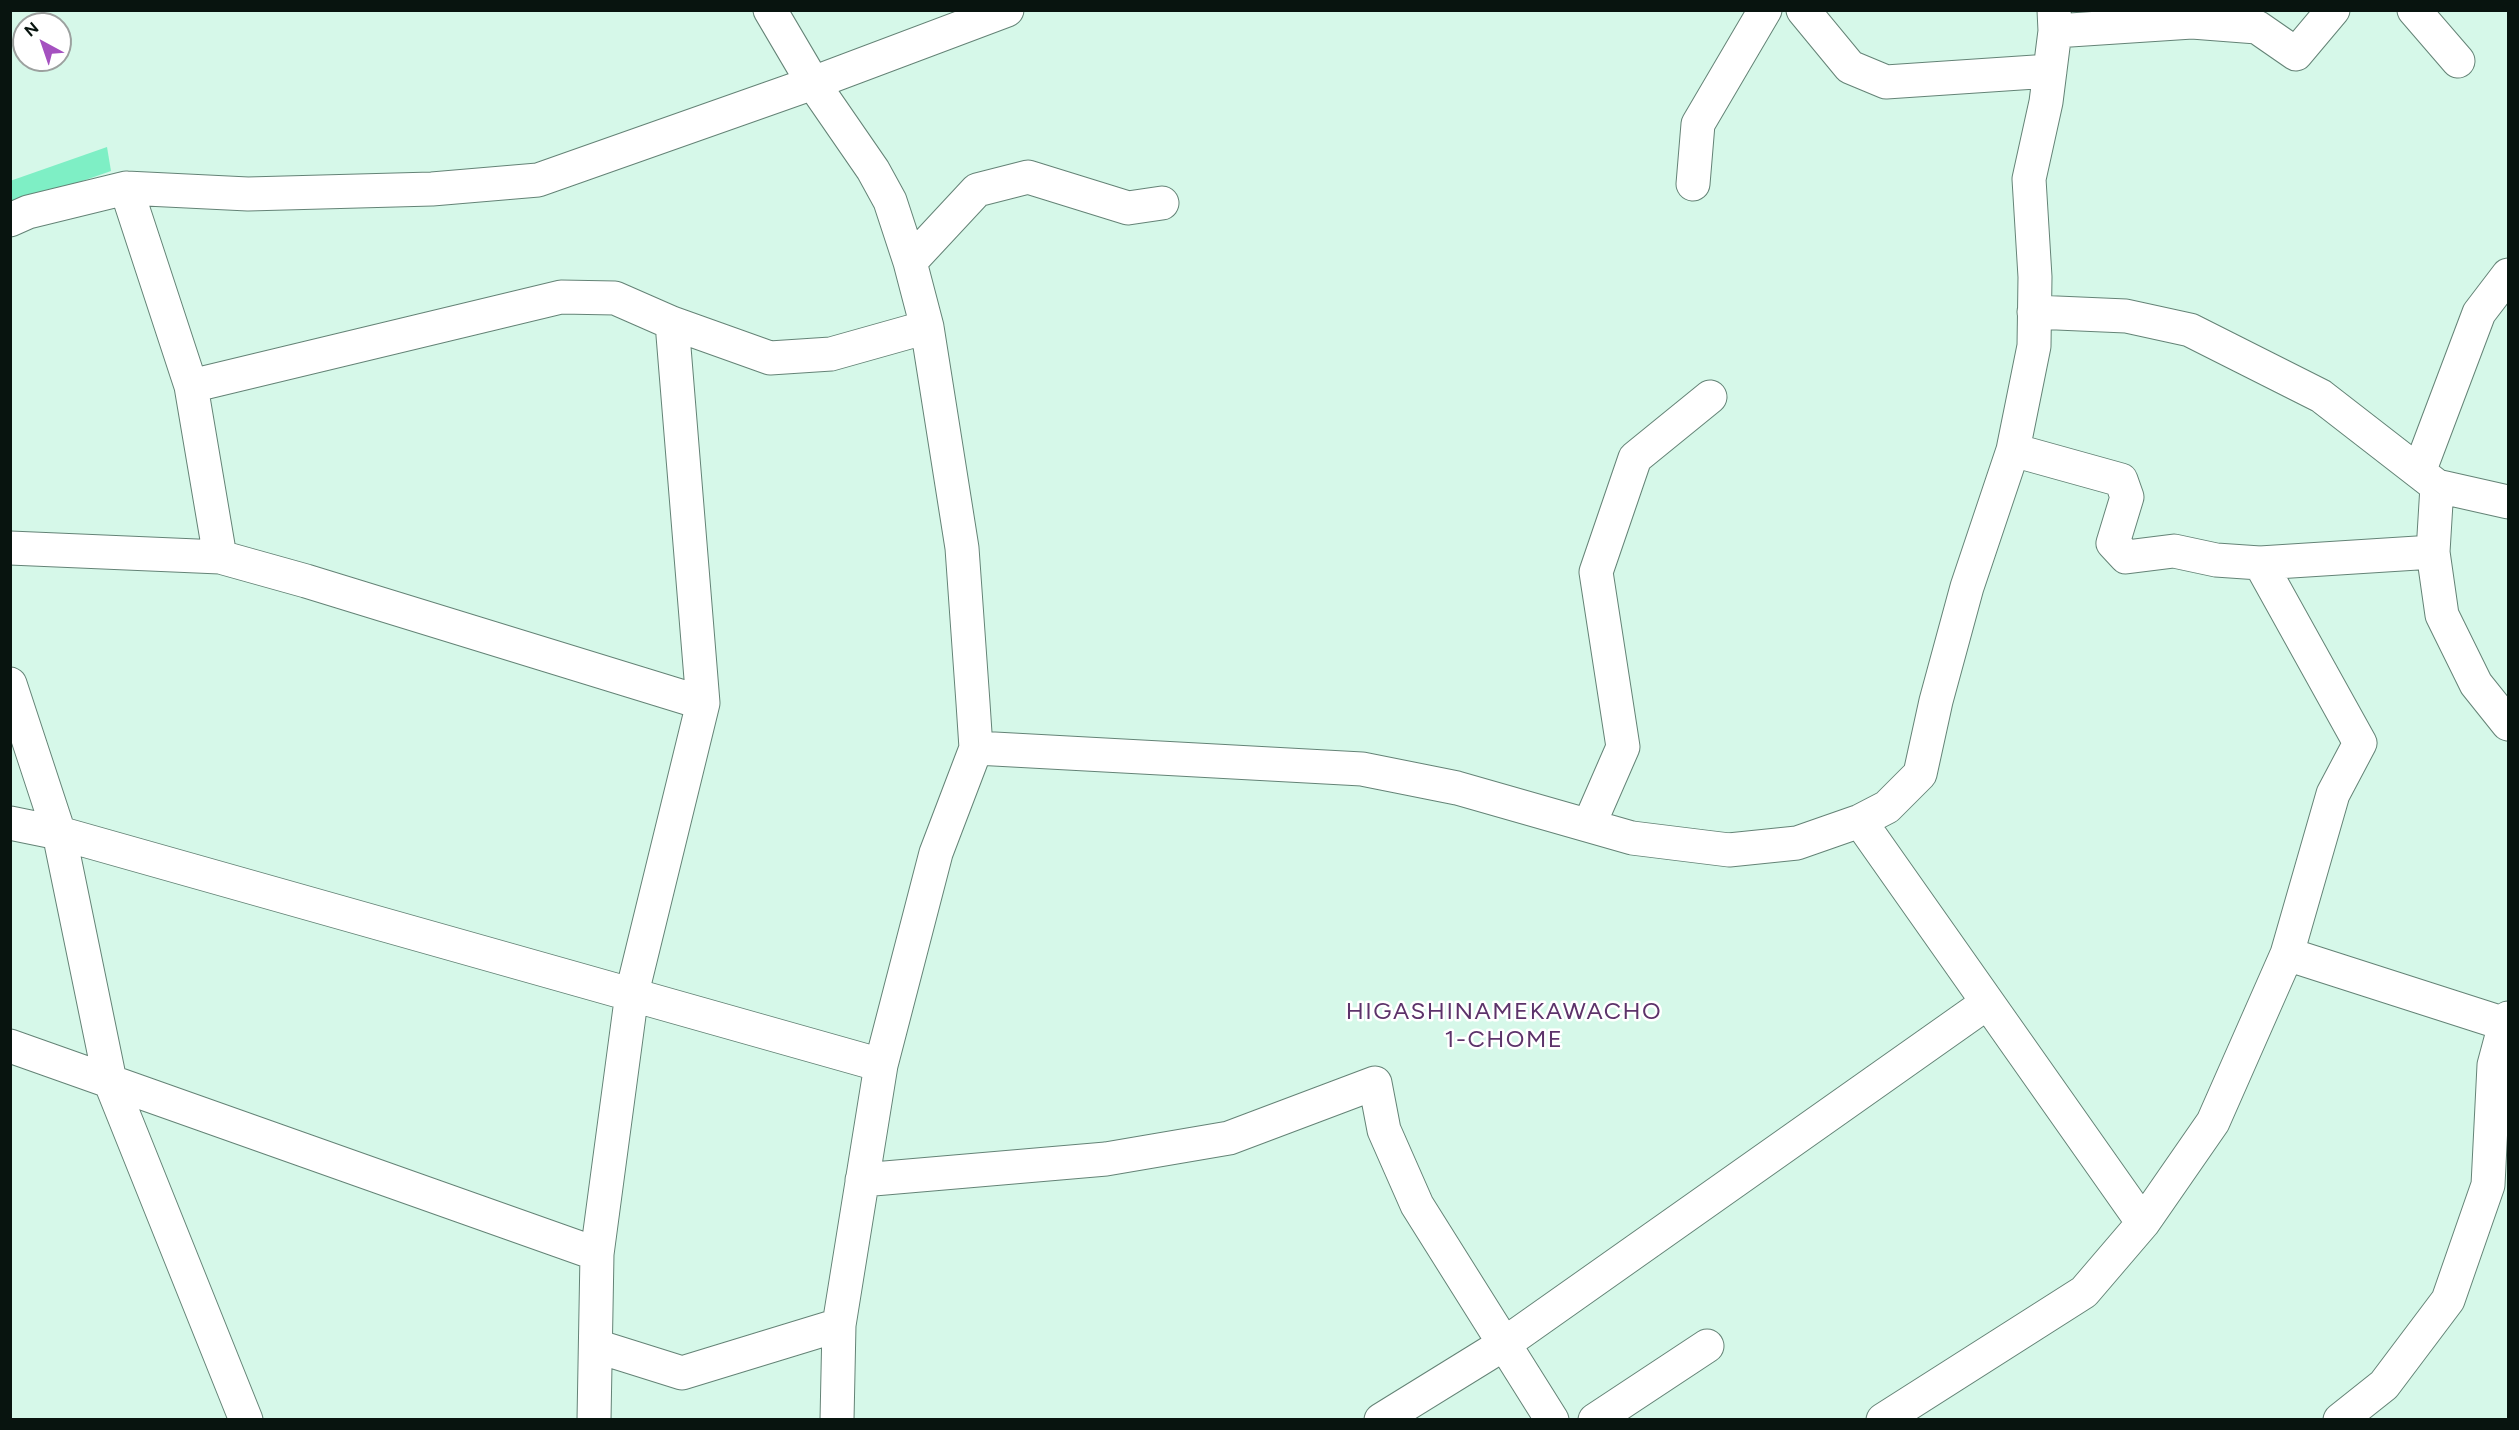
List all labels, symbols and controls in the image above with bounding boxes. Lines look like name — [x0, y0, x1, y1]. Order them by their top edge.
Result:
north arrow — [12, 12, 72, 72]
text: N — [21, 18, 42, 41]
district label: HIGASHINAMEKAWACHO 1-CHOME — [1346, 998, 1662, 1054]

